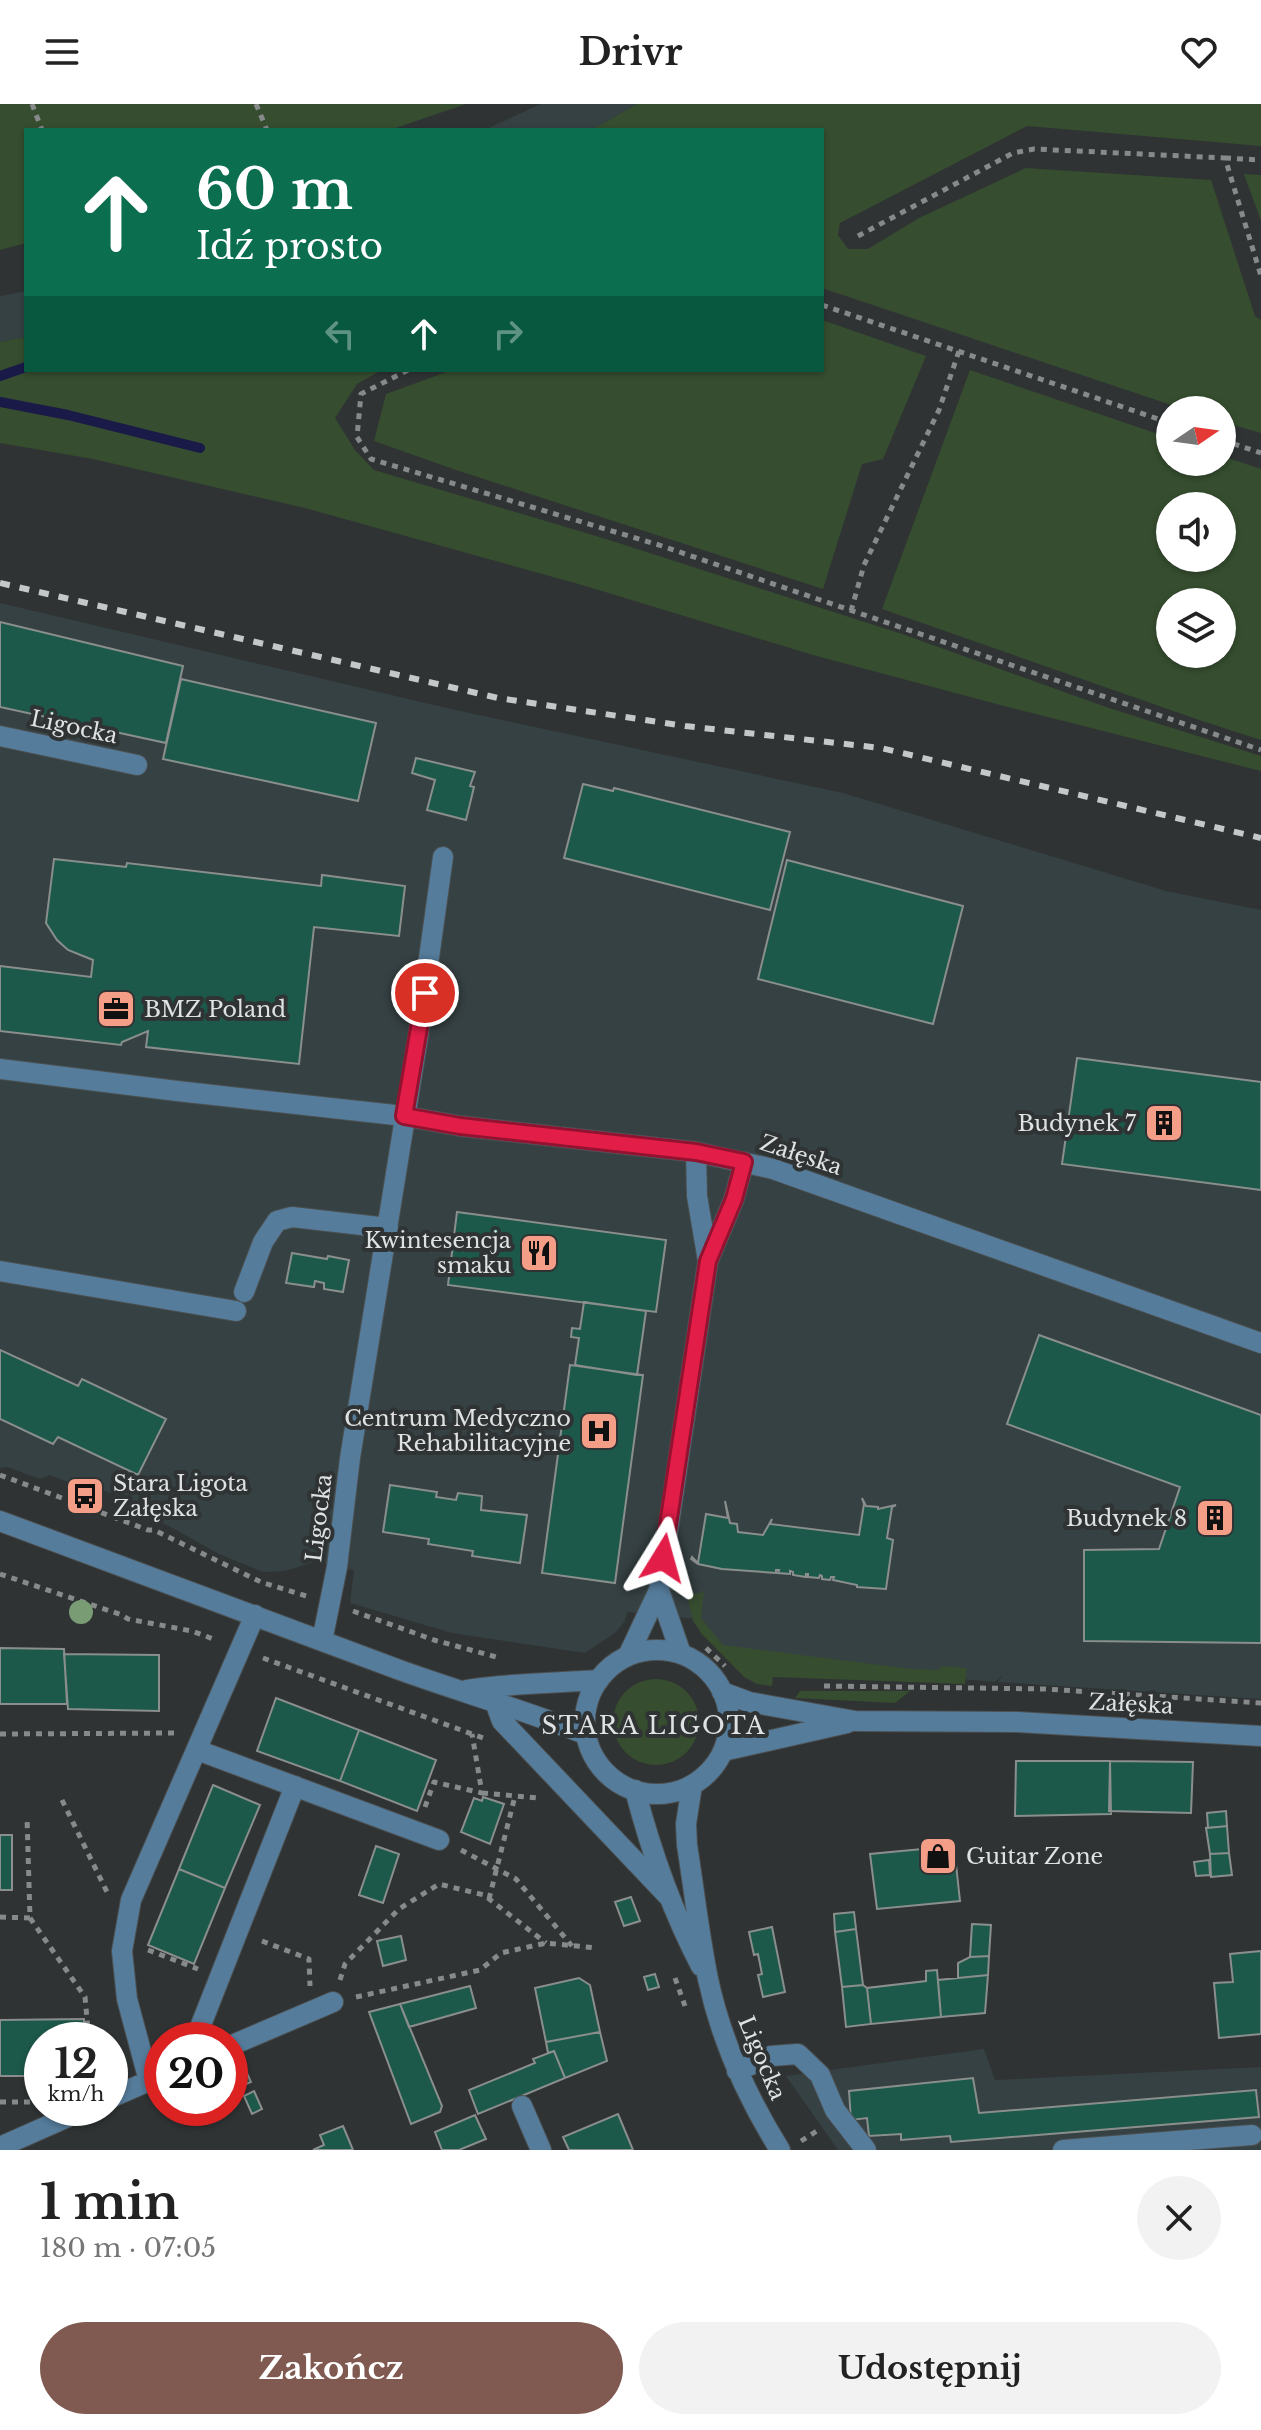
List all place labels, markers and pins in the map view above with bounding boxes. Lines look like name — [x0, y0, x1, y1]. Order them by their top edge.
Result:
pin — [391, 959, 459, 1027]
office icon: BMZ Poland — [95, 988, 137, 1030]
place label: BMZ Poland — [144, 996, 286, 1023]
building icon: Budynek 7 — [1143, 1102, 1185, 1144]
place label: Budynek 7 — [1017, 1110, 1137, 1137]
place label: Kwintesencja smaku — [365, 1227, 512, 1279]
restaurant icon: Kwintesencja smaku — [518, 1232, 560, 1274]
place label: Centrum Medyczno Rehabilitacyjne — [344, 1405, 571, 1457]
hospital icon: Centrum Medyczno Rehabilitacyjne — [578, 1410, 620, 1452]
place label: Stara Ligota Załęska — [113, 1470, 249, 1522]
bus stop icon: Stara Ligota Załęska — [64, 1475, 106, 1517]
building icon: Budynek 8 — [1194, 1497, 1236, 1539]
place label: Budynek 8 — [1066, 1505, 1187, 1532]
shop icon: Guitar Zone — [917, 1835, 959, 1877]
place label: Guitar Zone — [966, 1843, 1103, 1870]

